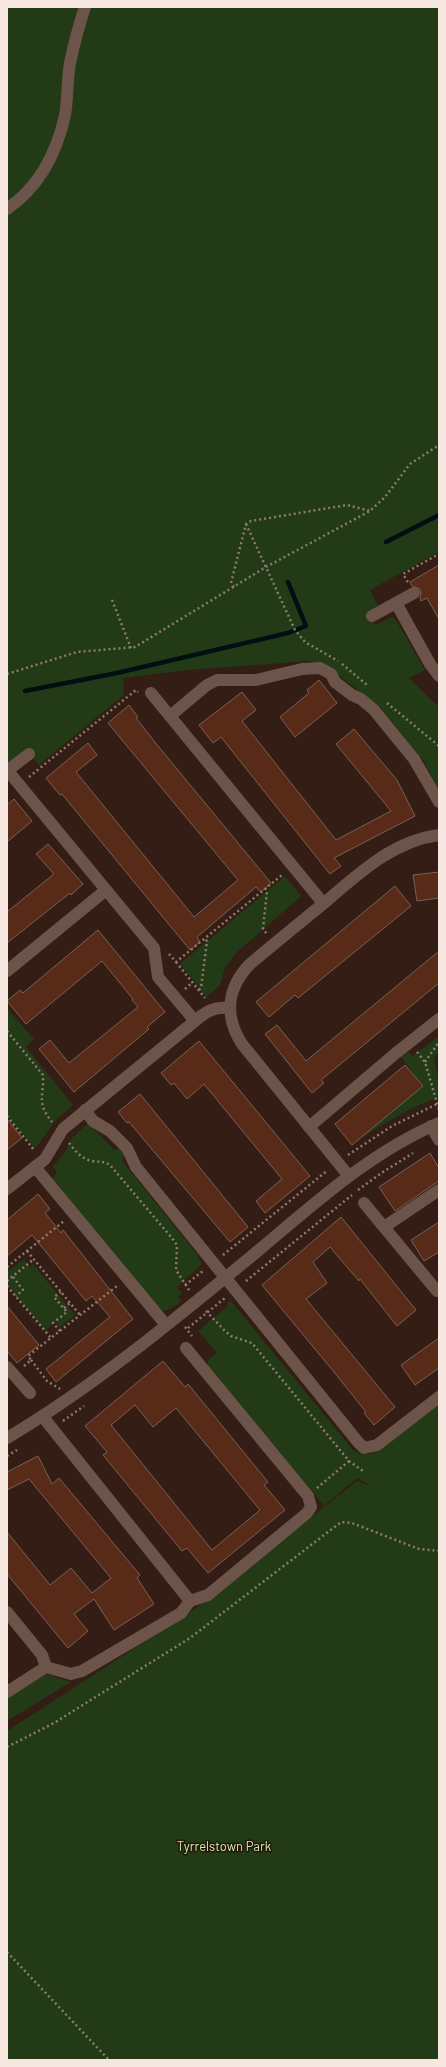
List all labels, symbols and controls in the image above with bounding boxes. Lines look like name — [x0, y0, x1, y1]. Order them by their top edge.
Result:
park label: Tyrrelstown Park — [177, 1838, 272, 1854]

